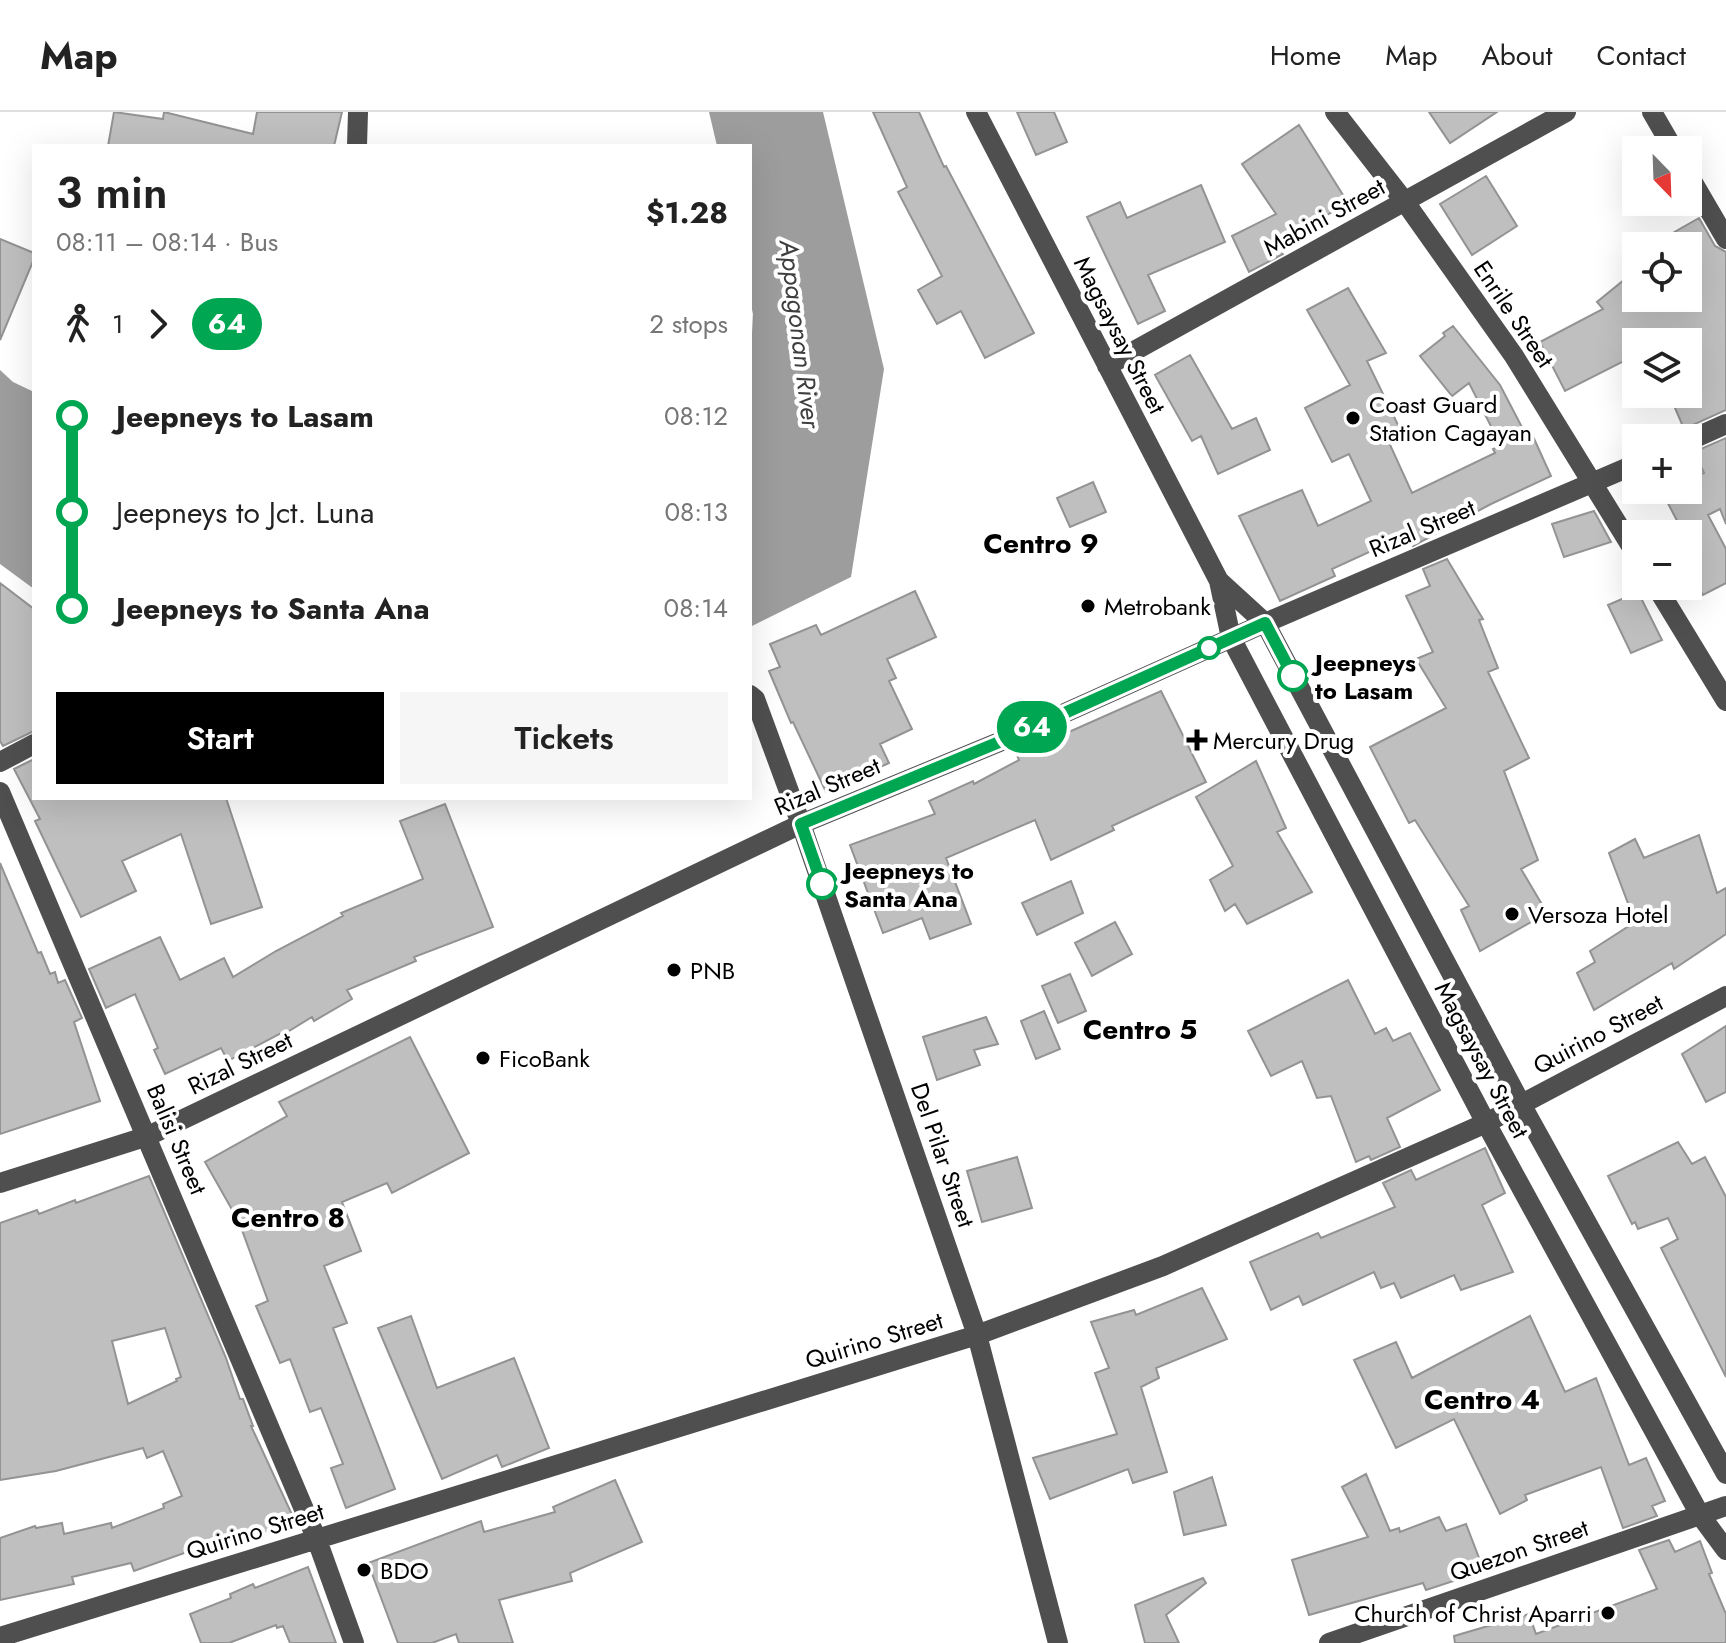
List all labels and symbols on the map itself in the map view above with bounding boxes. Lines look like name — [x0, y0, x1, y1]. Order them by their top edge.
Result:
north arrow — [1622, 136, 1702, 216]
street label: Mabini Street — [1257, 169, 1391, 265]
water label: Appagonan River — [769, 237, 831, 432]
street label: Magsaysay Street — [1065, 250, 1175, 420]
street label: Enrile Street — [1465, 253, 1563, 375]
place label: Coast Guard Station Cagayan — [1369, 387, 1532, 450]
marker: Coast Guard Station Cagayan — [1344, 409, 1362, 427]
street label: Rizal Street — [1363, 490, 1481, 566]
district label: Centro 9 — [983, 523, 1099, 564]
place label: Metrobank — [1104, 589, 1211, 624]
marker: Metrobank — [1079, 597, 1097, 615]
unlabelled marker — [1198, 637, 1220, 659]
place label: Jeepneys to Lasam — [1311, 645, 1416, 708]
marker: Jeepneys to Lasam — [1278, 661, 1308, 691]
line badge: 64 — [996, 701, 1068, 753]
place label: Mercury Drug — [1213, 723, 1354, 758]
marker: Mercury Drug — [1188, 731, 1206, 749]
street label: Rizal Street — [768, 748, 886, 824]
place label: Jeepneys to Santa Ana — [840, 853, 974, 916]
marker: Jeepneys to Santa Ana — [807, 869, 837, 899]
place label: Versoza Hotel — [1528, 897, 1669, 932]
marker: Versoza Hotel — [1503, 905, 1521, 923]
place label: PNB — [690, 953, 735, 988]
marker: PNB — [665, 961, 683, 979]
street label: Magsaysay Street — [1426, 976, 1538, 1145]
street label: Quirino Street — [1527, 985, 1669, 1083]
district label: Centro 5 — [1083, 1009, 1197, 1050]
street label: Rizal Street — [182, 1023, 298, 1103]
place label: FicoBank — [499, 1041, 590, 1076]
marker: FicoBank — [474, 1049, 492, 1067]
street label: Balisi Street — [138, 1078, 216, 1200]
street label: Del Pilar Street — [902, 1078, 984, 1232]
district label: Centro 8 — [231, 1197, 345, 1238]
street label: Quirino Street — [801, 1302, 947, 1378]
district label: Centro 4 — [1424, 1379, 1540, 1420]
street label: Quirino Street — [182, 1493, 328, 1569]
street label: Quezon Street — [1445, 1510, 1593, 1590]
place label: BDO — [380, 1553, 429, 1588]
marker: BDO — [355, 1561, 373, 1579]
place label: Church of Christ Aparri — [1354, 1596, 1592, 1631]
marker: Church of Christ Aparri — [1599, 1604, 1617, 1622]

